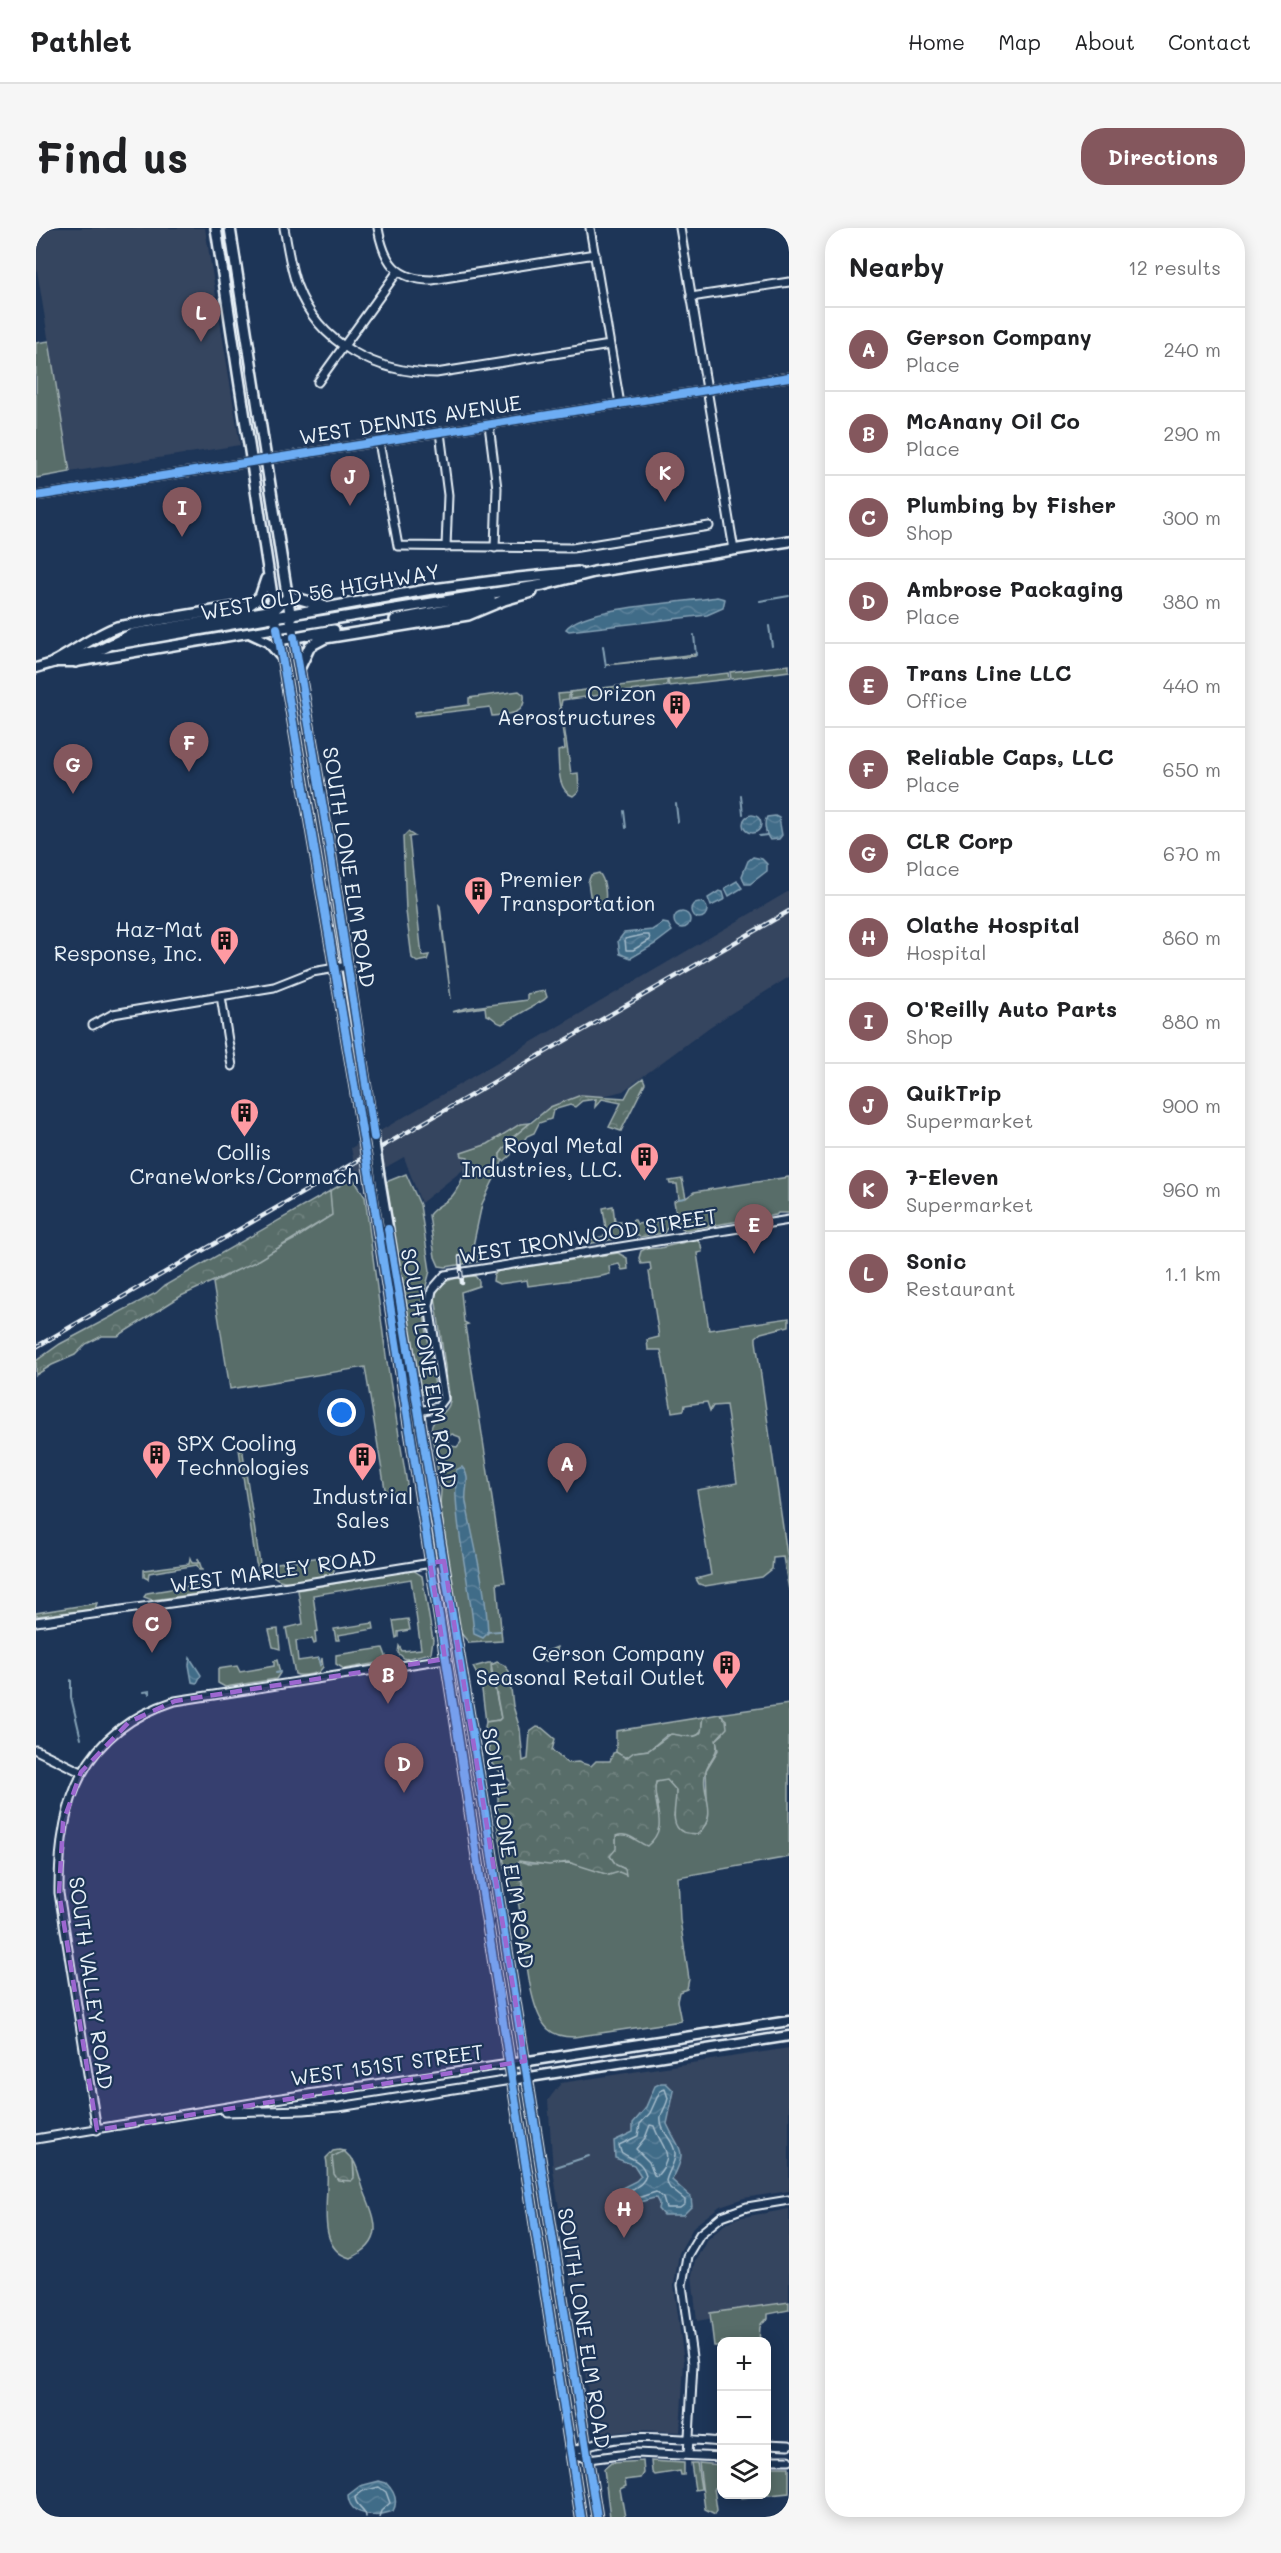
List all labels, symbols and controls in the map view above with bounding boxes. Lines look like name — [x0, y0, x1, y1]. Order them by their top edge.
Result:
text: Pathlet — [30, 23, 132, 59]
text: Home — [908, 28, 965, 55]
text: Map — [998, 28, 1041, 55]
text: About — [1074, 28, 1135, 55]
text: Contact — [1168, 28, 1251, 55]
button: Directions — [1081, 128, 1245, 185]
text: Find us — [36, 129, 188, 184]
text: Nearby — [849, 250, 944, 284]
text: 12 results — [1128, 254, 1221, 280]
pin: L — [182, 292, 220, 342]
text: Gerson Company — [906, 322, 1092, 351]
text: A — [862, 336, 875, 362]
text: 240 m — [1163, 336, 1221, 362]
text: Place — [906, 351, 960, 377]
street label: WEST DENNIS AVENUE — [297, 388, 523, 450]
text: McAnany Oil Co — [906, 406, 1080, 435]
text: B — [862, 420, 875, 446]
text: 290 m — [1163, 420, 1221, 446]
text: Place — [906, 435, 960, 461]
pin: K — [646, 452, 684, 502]
pin: J — [330, 456, 370, 506]
pin: I — [162, 488, 202, 537]
text: Plumbing by Fisher — [906, 490, 1116, 519]
text: C — [861, 504, 876, 530]
text: 300 m — [1162, 504, 1221, 530]
text: Shop — [906, 519, 953, 545]
street label: WEST OLD 56 HIGHWAY — [198, 557, 442, 625]
text: Ambrose Packaging — [906, 574, 1123, 603]
text: D — [861, 588, 876, 614]
text: 380 m — [1163, 588, 1221, 614]
text: Place — [906, 603, 960, 629]
text: Trans Line LLC — [906, 658, 1071, 687]
text: E — [862, 672, 875, 698]
text: 440 m — [1163, 672, 1221, 698]
place label: Orizon Aerostructures — [497, 679, 656, 730]
text: Office — [906, 687, 968, 713]
building icon: Orizon Aerostructures — [661, 688, 693, 730]
pin: F — [170, 722, 208, 772]
text: Reliable Caps, LLC — [906, 742, 1113, 771]
pin: G — [54, 744, 93, 794]
street label: SOUTH LONE ELM ROAD — [318, 745, 382, 989]
text: F — [862, 756, 875, 782]
text: 650 m — [1163, 756, 1221, 782]
text: Place — [906, 771, 960, 797]
text: CLR Corp — [906, 826, 1013, 855]
text: G — [861, 840, 876, 866]
text: 670 m — [1163, 840, 1221, 866]
text: Place — [906, 855, 960, 881]
place label: Premier Transportation — [500, 865, 655, 916]
building icon: Premier Transportation — [463, 874, 495, 916]
text: Olathe Hospital — [906, 910, 1080, 939]
place label: Haz-Mat Response, Inc. — [54, 915, 203, 966]
building icon: Haz-Mat Response, Inc. — [208, 924, 240, 966]
text: H — [860, 924, 877, 950]
text: 860 m — [1162, 924, 1221, 950]
text: Hospital — [906, 939, 987, 965]
text: O'Reilly Auto Parts — [906, 994, 1117, 1023]
text: I — [863, 1008, 874, 1034]
text: 880 m — [1162, 1008, 1221, 1034]
text: Shop — [906, 1023, 953, 1049]
text: QuikTrip — [906, 1078, 1001, 1107]
text: J — [862, 1092, 875, 1118]
text: 900 m — [1162, 1092, 1221, 1118]
building icon: Collis CraneWorks/Cormach — [228, 1096, 260, 1138]
text: Supermarket — [906, 1107, 1033, 1133]
place label: Royal Metal Industries, LLC. — [461, 1131, 623, 1182]
place label: Collis CraneWorks/Cormach — [129, 1138, 359, 1189]
building icon: Royal Metal Industries, LLC. — [628, 1140, 660, 1182]
text: 7-Eleven — [906, 1162, 998, 1191]
text: K — [862, 1176, 875, 1202]
text: 960 m — [1162, 1176, 1221, 1202]
text: Supermarket — [906, 1191, 1033, 1217]
street label: WEST IRONWOOD STREET — [457, 1201, 719, 1269]
pin: E — [734, 1204, 774, 1254]
street label: SOUTH LONE ELM ROAD — [396, 1246, 464, 1490]
text: Sonic — [906, 1246, 966, 1275]
text: L — [863, 1260, 874, 1286]
text: 1.1 km — [1164, 1260, 1221, 1286]
text: Restaurant — [906, 1275, 1016, 1301]
your location — [327, 1398, 356, 1427]
place label: SPX Cooling Technologies — [177, 1429, 310, 1480]
building icon: SPX Cooling Technologies — [140, 1438, 172, 1480]
building icon: Industrial Sales — [347, 1440, 379, 1482]
pin: A — [548, 1444, 586, 1493]
place label: Industrial Sales — [313, 1482, 413, 1533]
street label: WEST MARLEY ROAD — [168, 1542, 378, 1598]
pin: C — [132, 1604, 172, 1653]
place label: Gerson Company Seasonal Retail Outlet — [476, 1639, 705, 1690]
building icon: Gerson Company Seasonal Retail Outlet — [710, 1648, 742, 1690]
pin: B — [368, 1654, 408, 1704]
street label: SOUTH LONE ELM ROAD — [477, 1726, 541, 1970]
pin: D — [384, 1744, 424, 1793]
street label: SOUTH VALLEY ROAD — [64, 1875, 120, 2091]
street label: WEST 151ST STREET — [289, 2037, 485, 2091]
pin: H — [604, 2188, 644, 2238]
street label: SOUTH LONE ELM ROAD — [553, 2206, 617, 2450]
map controls — [717, 2337, 771, 2499]
button: + — [717, 2337, 771, 2391]
button: − — [717, 2391, 771, 2445]
button: layers — [717, 2445, 771, 2499]

